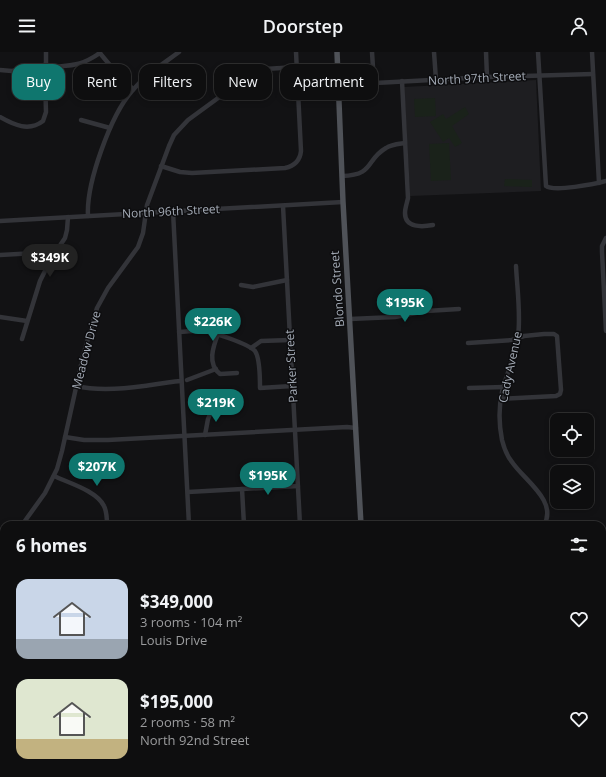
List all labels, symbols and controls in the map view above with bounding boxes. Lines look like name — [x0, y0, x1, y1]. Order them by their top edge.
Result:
text: Doorstep — [263, 14, 343, 38]
icon: menu — [16, 15, 38, 37]
icon: person — [568, 15, 590, 37]
chip: Buy — [12, 64, 65, 100]
chip: Rent — [73, 64, 131, 100]
chip: Filters — [139, 64, 206, 100]
chip: New — [214, 64, 272, 100]
chip: Apartment — [280, 64, 378, 100]
street label: North 97th Street — [428, 67, 526, 89]
street label: North 96th Street — [122, 200, 220, 222]
pin: $349K — [22, 244, 78, 278]
text: $349K — [31, 248, 69, 266]
street label: Blondo Street — [326, 250, 348, 328]
pin: $195K — [377, 289, 433, 323]
text: $195K — [386, 293, 424, 311]
pin: $226K — [185, 308, 241, 342]
street label: Meadow Drive — [67, 309, 105, 391]
text: $226K — [194, 312, 232, 330]
street label: Parker Street — [281, 329, 301, 403]
street label: Cady Avenue — [494, 330, 526, 404]
pin: $219K — [188, 389, 244, 423]
text: $219K — [197, 393, 235, 411]
map controls — [550, 413, 594, 509]
button: locate — [550, 413, 594, 457]
pin: $207K — [69, 453, 125, 487]
text: $207K — [78, 457, 116, 475]
pin: $195K — [240, 462, 296, 496]
button: layers — [550, 465, 594, 509]
text: $195K — [249, 466, 287, 484]
text: 6 homes — [16, 534, 87, 557]
icon: filters — [568, 534, 590, 556]
text: $349,000 — [140, 590, 213, 613]
icon: home — [48, 595, 96, 643]
icon: heart — [568, 608, 590, 630]
text: 3 rooms · 104 m² — [140, 613, 242, 631]
text: Louis Drive — [140, 631, 207, 649]
text: $195,000 — [140, 690, 213, 713]
icon: home — [48, 695, 96, 743]
icon: heart — [568, 708, 590, 730]
text: 2 rooms · 58 m² — [140, 713, 235, 731]
text: North 92nd Street — [140, 731, 249, 749]

